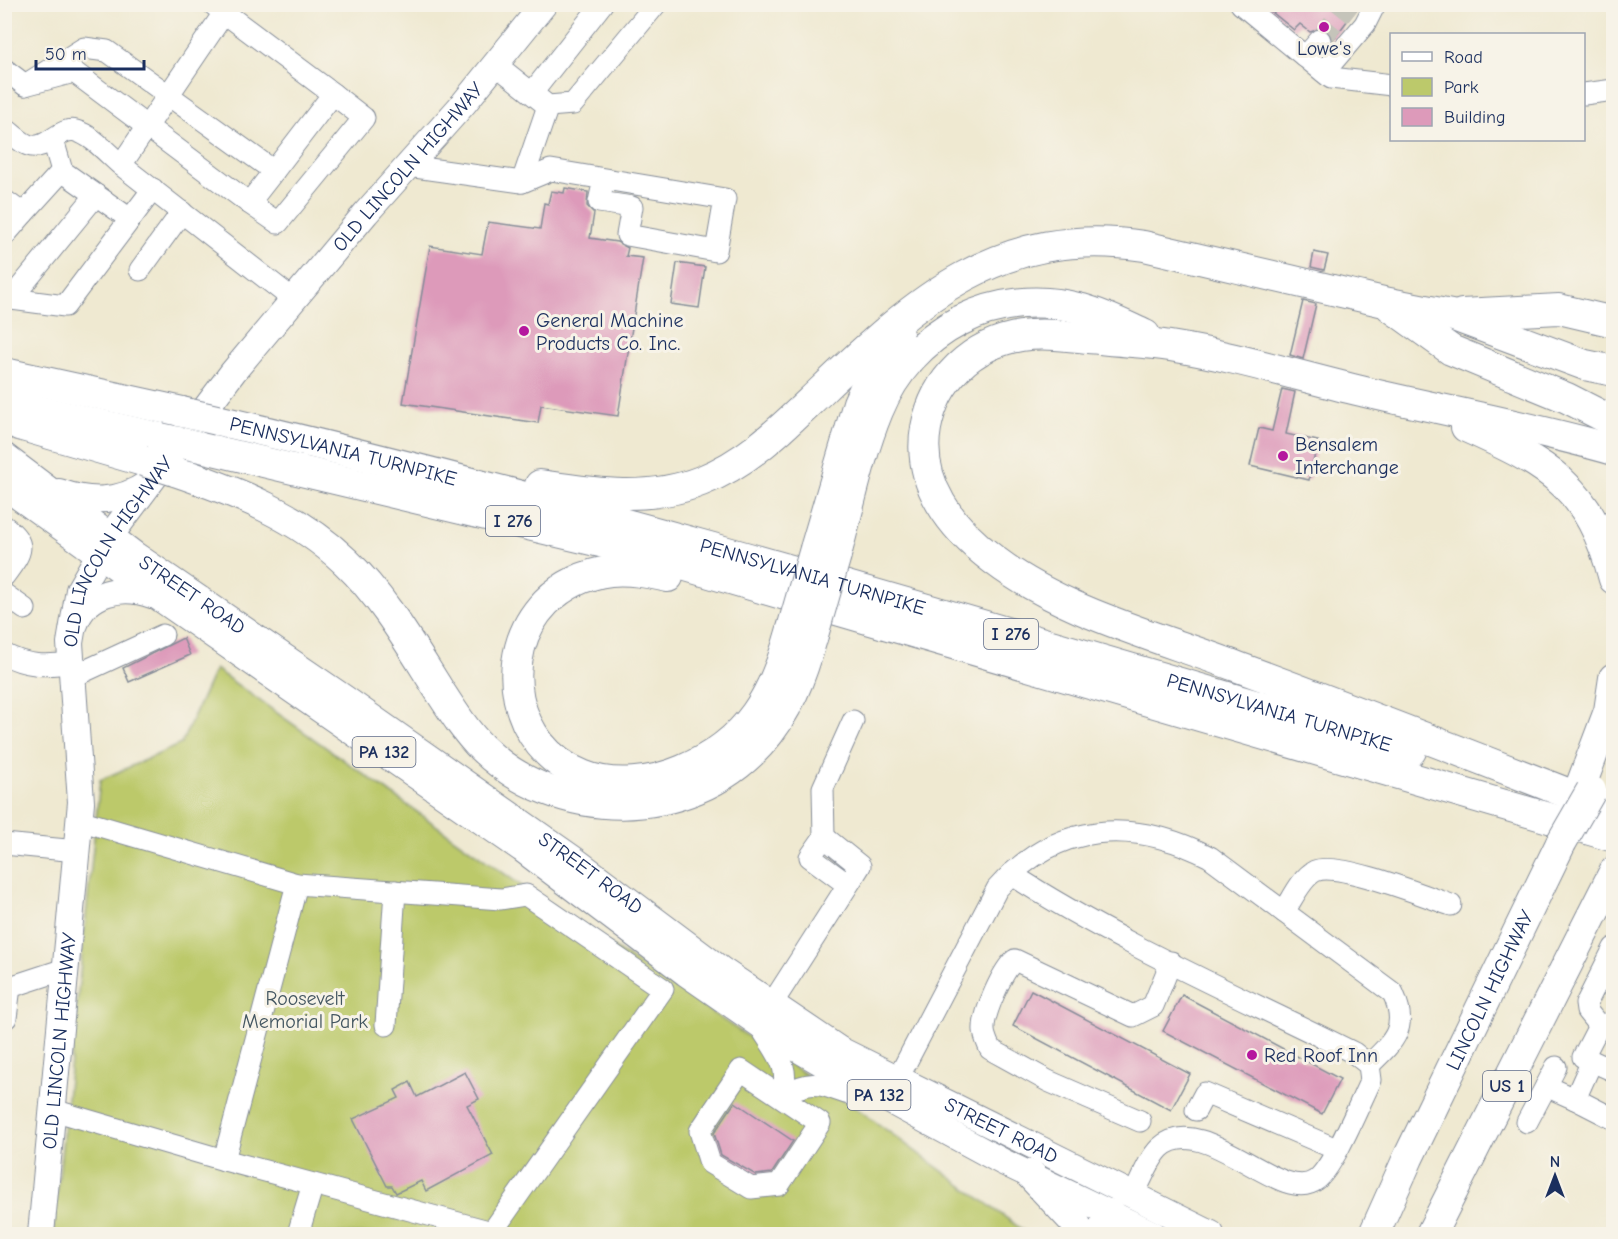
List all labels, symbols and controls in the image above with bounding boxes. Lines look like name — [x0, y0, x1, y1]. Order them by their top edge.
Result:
marker: Lowe's — [1317, 20, 1331, 34]
scale bar — [36, 33, 144, 71]
legend — [1390, 33, 1585, 141]
place label: Lowe's — [1297, 37, 1351, 60]
text: 50 m — [45, 44, 87, 65]
text: Road — [1444, 47, 1483, 68]
street label: OLD LINCOLN HIGHWAY — [328, 77, 488, 256]
text: Park — [1444, 77, 1479, 98]
text: Building — [1444, 107, 1506, 128]
place label: General Machine Products Co. Inc. — [536, 309, 683, 355]
marker: General Machine Products Co. Inc. — [517, 324, 531, 338]
street label: PENNSYLVANIA TURNPIKE — [227, 412, 459, 491]
place label: Bensalem Interchange — [1295, 433, 1399, 479]
marker: Bensalem Interchange — [1276, 449, 1290, 463]
street label: OLD LINCOLN HIGHWAY — [59, 451, 178, 649]
road number: I 276 — [486, 506, 540, 536]
street label: PENNSYLVANIA TURNPIKE — [697, 534, 928, 620]
street label: STREET ROAD — [135, 550, 250, 639]
road number: I 276 — [984, 619, 1038, 649]
street label: PENNSYLVANIA TURNPIKE — [1164, 669, 1394, 757]
road number: PA 132 — [352, 737, 416, 767]
street label: STREET ROAD — [534, 827, 647, 919]
street label: LINCOLN HIGHWAY — [1441, 906, 1539, 1074]
street label: OLD LINCOLN HIGHWAY — [38, 931, 81, 1150]
park label: Roosevelt Memorial Park — [242, 987, 368, 1033]
place label: Red Roof Inn — [1264, 1044, 1378, 1067]
marker: Red Roof Inn — [1245, 1048, 1259, 1062]
road number: US 1 — [1483, 1071, 1531, 1101]
road number: PA 132 — [848, 1080, 910, 1110]
street label: STREET ROAD — [941, 1093, 1062, 1168]
north arrow — [1525, 1146, 1585, 1206]
text: N — [1550, 1153, 1560, 1171]

